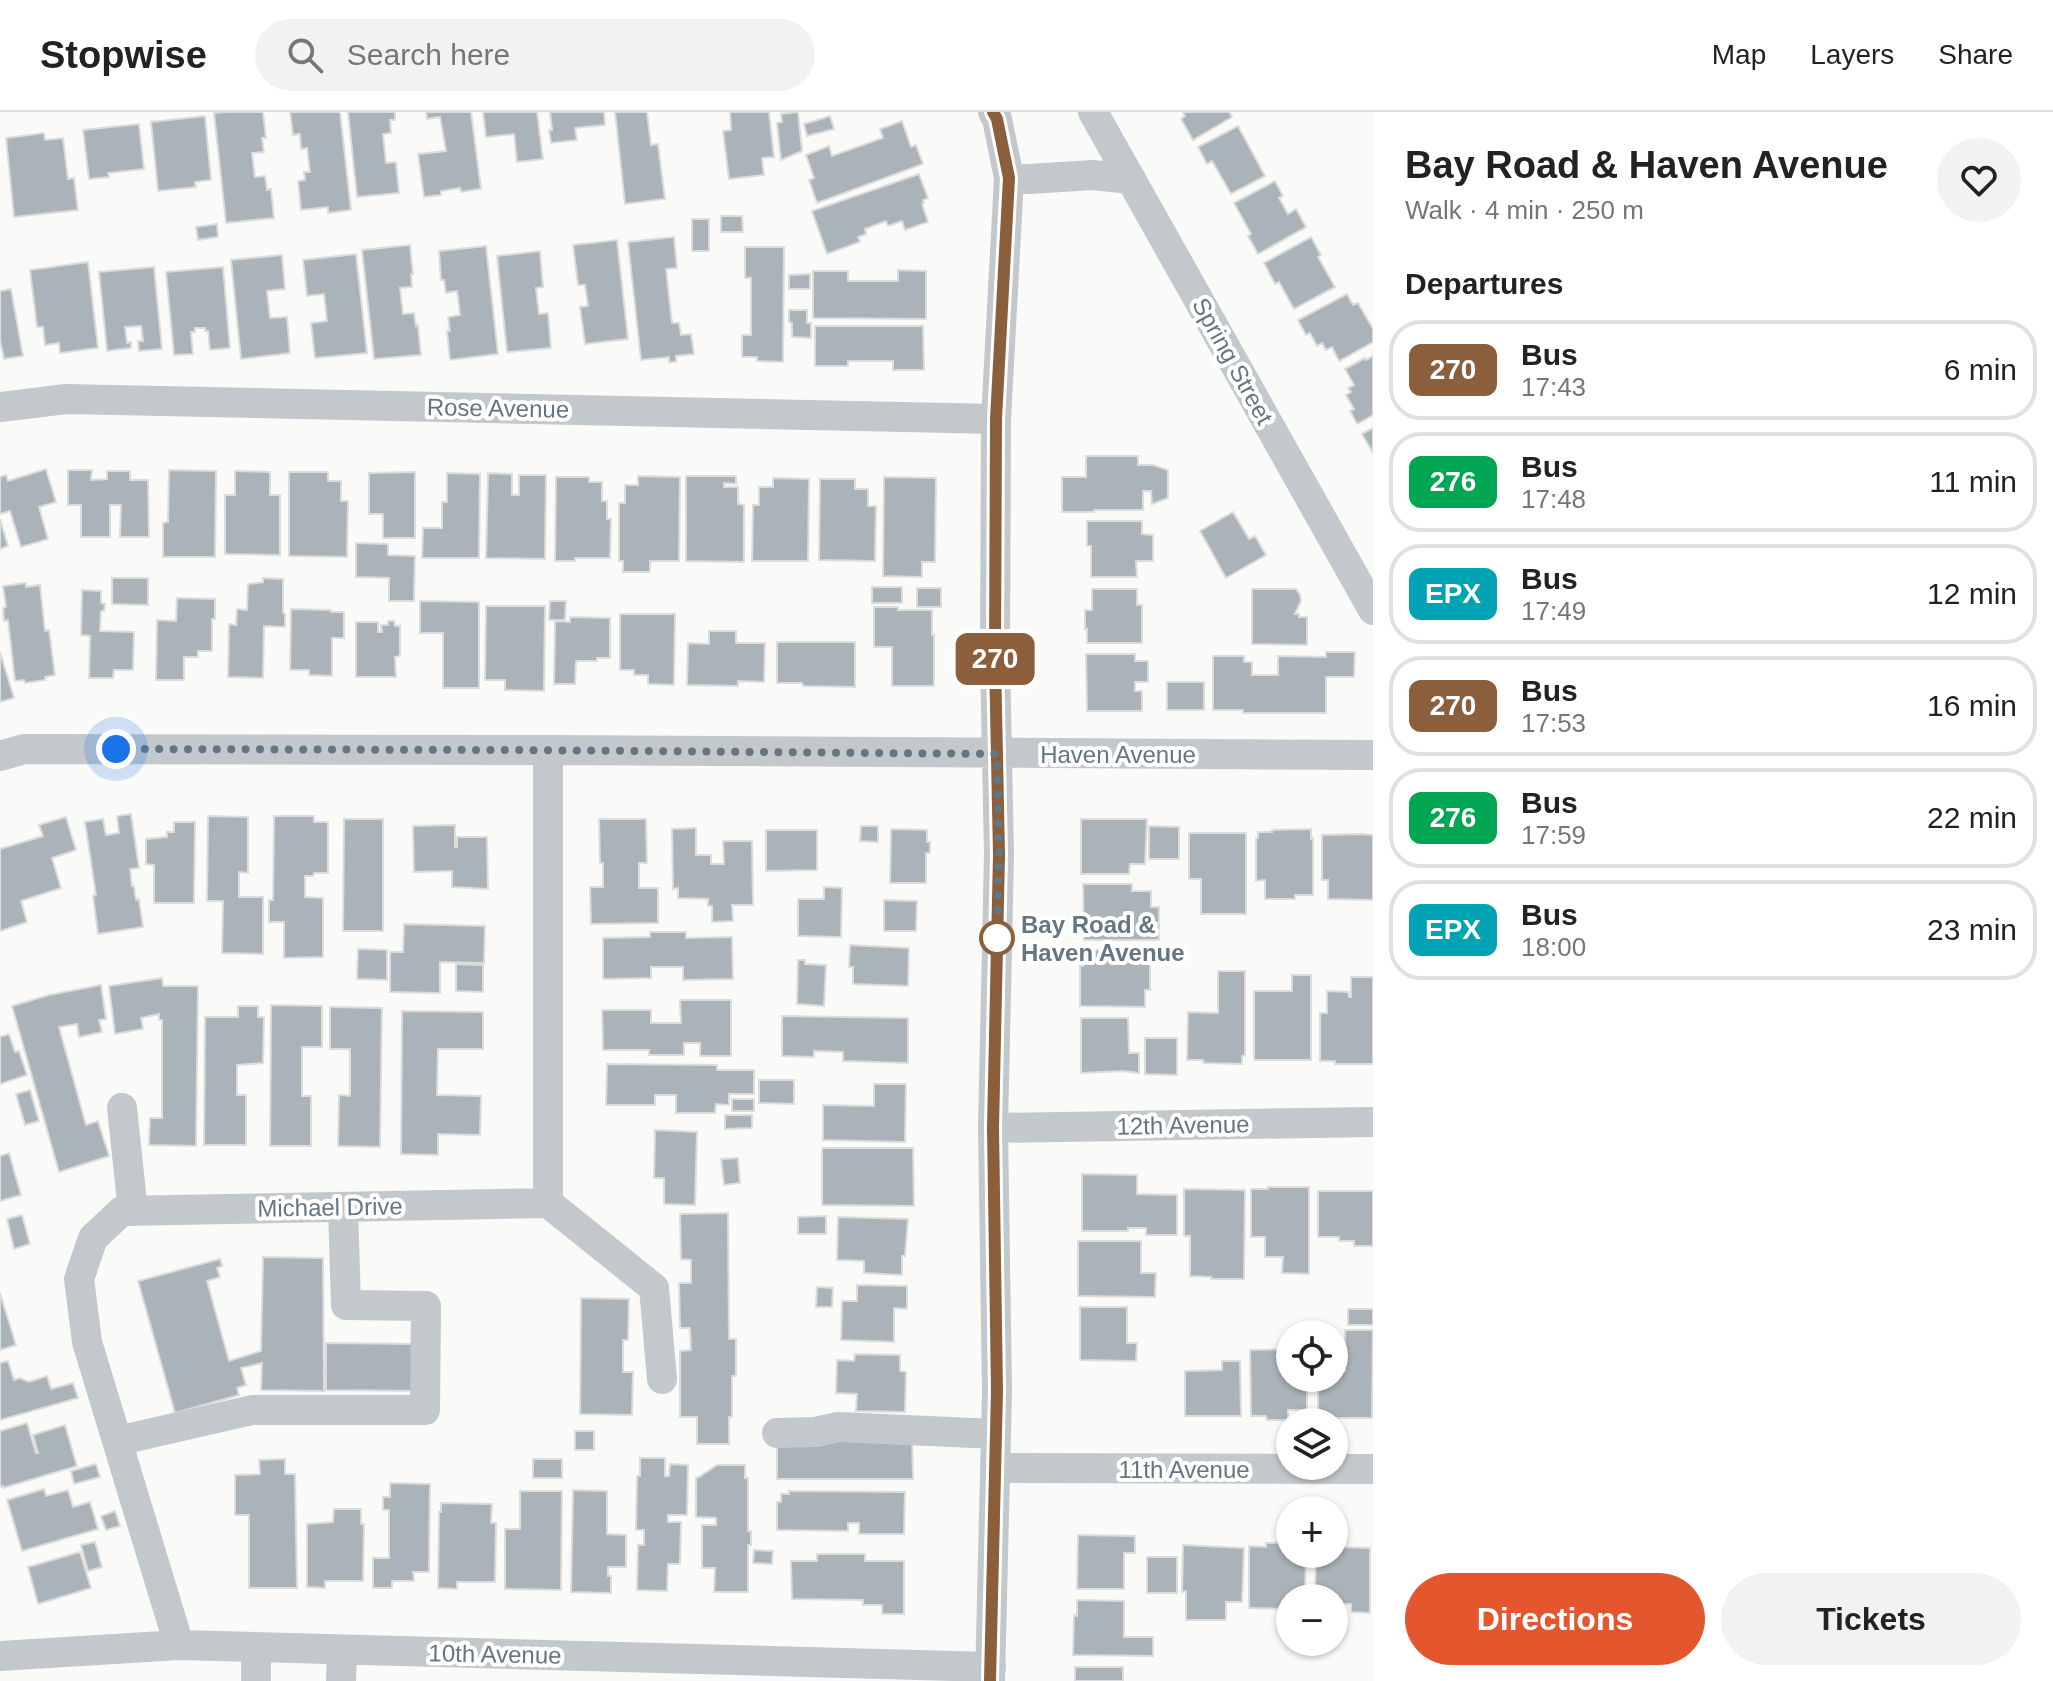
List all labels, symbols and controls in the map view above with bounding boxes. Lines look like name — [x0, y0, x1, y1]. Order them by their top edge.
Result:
search box — [255, 19, 815, 91]
icon: search — [283, 33, 327, 77]
text: Stopwise — [40, 34, 207, 76]
text: Search here — [347, 38, 510, 71]
text: Map — [1712, 39, 1766, 70]
text: Layers — [1810, 39, 1894, 70]
text: Share — [1938, 39, 2013, 70]
button: heart — [1937, 138, 2021, 222]
text: Bay Road & Haven Avenue — [1405, 144, 1888, 186]
text: Walk · 4 min · 250 m — [1405, 195, 1644, 225]
text: Departures — [1405, 267, 1563, 300]
street label: Spring Street — [1187, 293, 1279, 429]
text: Bus — [1521, 338, 1578, 371]
text: 6 min — [1944, 353, 2017, 386]
text: 270 — [1430, 354, 1476, 385]
text: 17:43 — [1521, 372, 1586, 402]
street label: Rose Avenue — [427, 393, 569, 423]
text: Bus — [1521, 450, 1578, 483]
text: 11 min — [1929, 465, 2017, 498]
text: 276 — [1430, 466, 1476, 497]
text: 17:48 — [1521, 484, 1586, 514]
text: Bus — [1521, 562, 1578, 595]
text: 12 min — [1927, 577, 2017, 610]
text: EPX — [1425, 578, 1481, 609]
text: 17:49 — [1521, 596, 1586, 626]
line badge: 270 — [949, 633, 1041, 685]
text: 270 — [972, 643, 1018, 674]
text: Bus — [1521, 674, 1578, 707]
text: 16 min — [1927, 689, 2017, 722]
text: 270 — [1430, 690, 1476, 721]
text: 17:53 — [1521, 708, 1586, 738]
your location — [96, 729, 136, 769]
street label: Haven Avenue — [1040, 741, 1196, 768]
text: Bus — [1521, 786, 1578, 819]
text: 22 min — [1927, 801, 2017, 834]
text: 276 — [1430, 802, 1476, 833]
text: 17:59 — [1521, 820, 1586, 850]
text: Bus — [1521, 898, 1578, 931]
place label: Bay Road & Haven Avenue — [1021, 911, 1185, 966]
text: 23 min — [1927, 913, 2017, 946]
text: EPX — [1425, 914, 1481, 945]
marker: Bay Road & Haven Avenue — [980, 921, 1014, 955]
text: 18:00 — [1521, 932, 1586, 962]
street label: 12th Avenue — [1116, 1110, 1250, 1140]
street label: Michael Drive — [257, 1192, 403, 1222]
map controls — [1276, 1320, 1348, 1656]
button: locate — [1276, 1320, 1348, 1392]
button: layers — [1276, 1408, 1348, 1480]
street label: 11th Avenue — [1118, 1456, 1250, 1483]
button: + — [1276, 1496, 1348, 1568]
button: Directions — [1405, 1573, 1705, 1665]
button: Tickets — [1721, 1573, 2021, 1665]
button: − — [1276, 1584, 1348, 1656]
street label: 10th Avenue — [428, 1639, 562, 1669]

